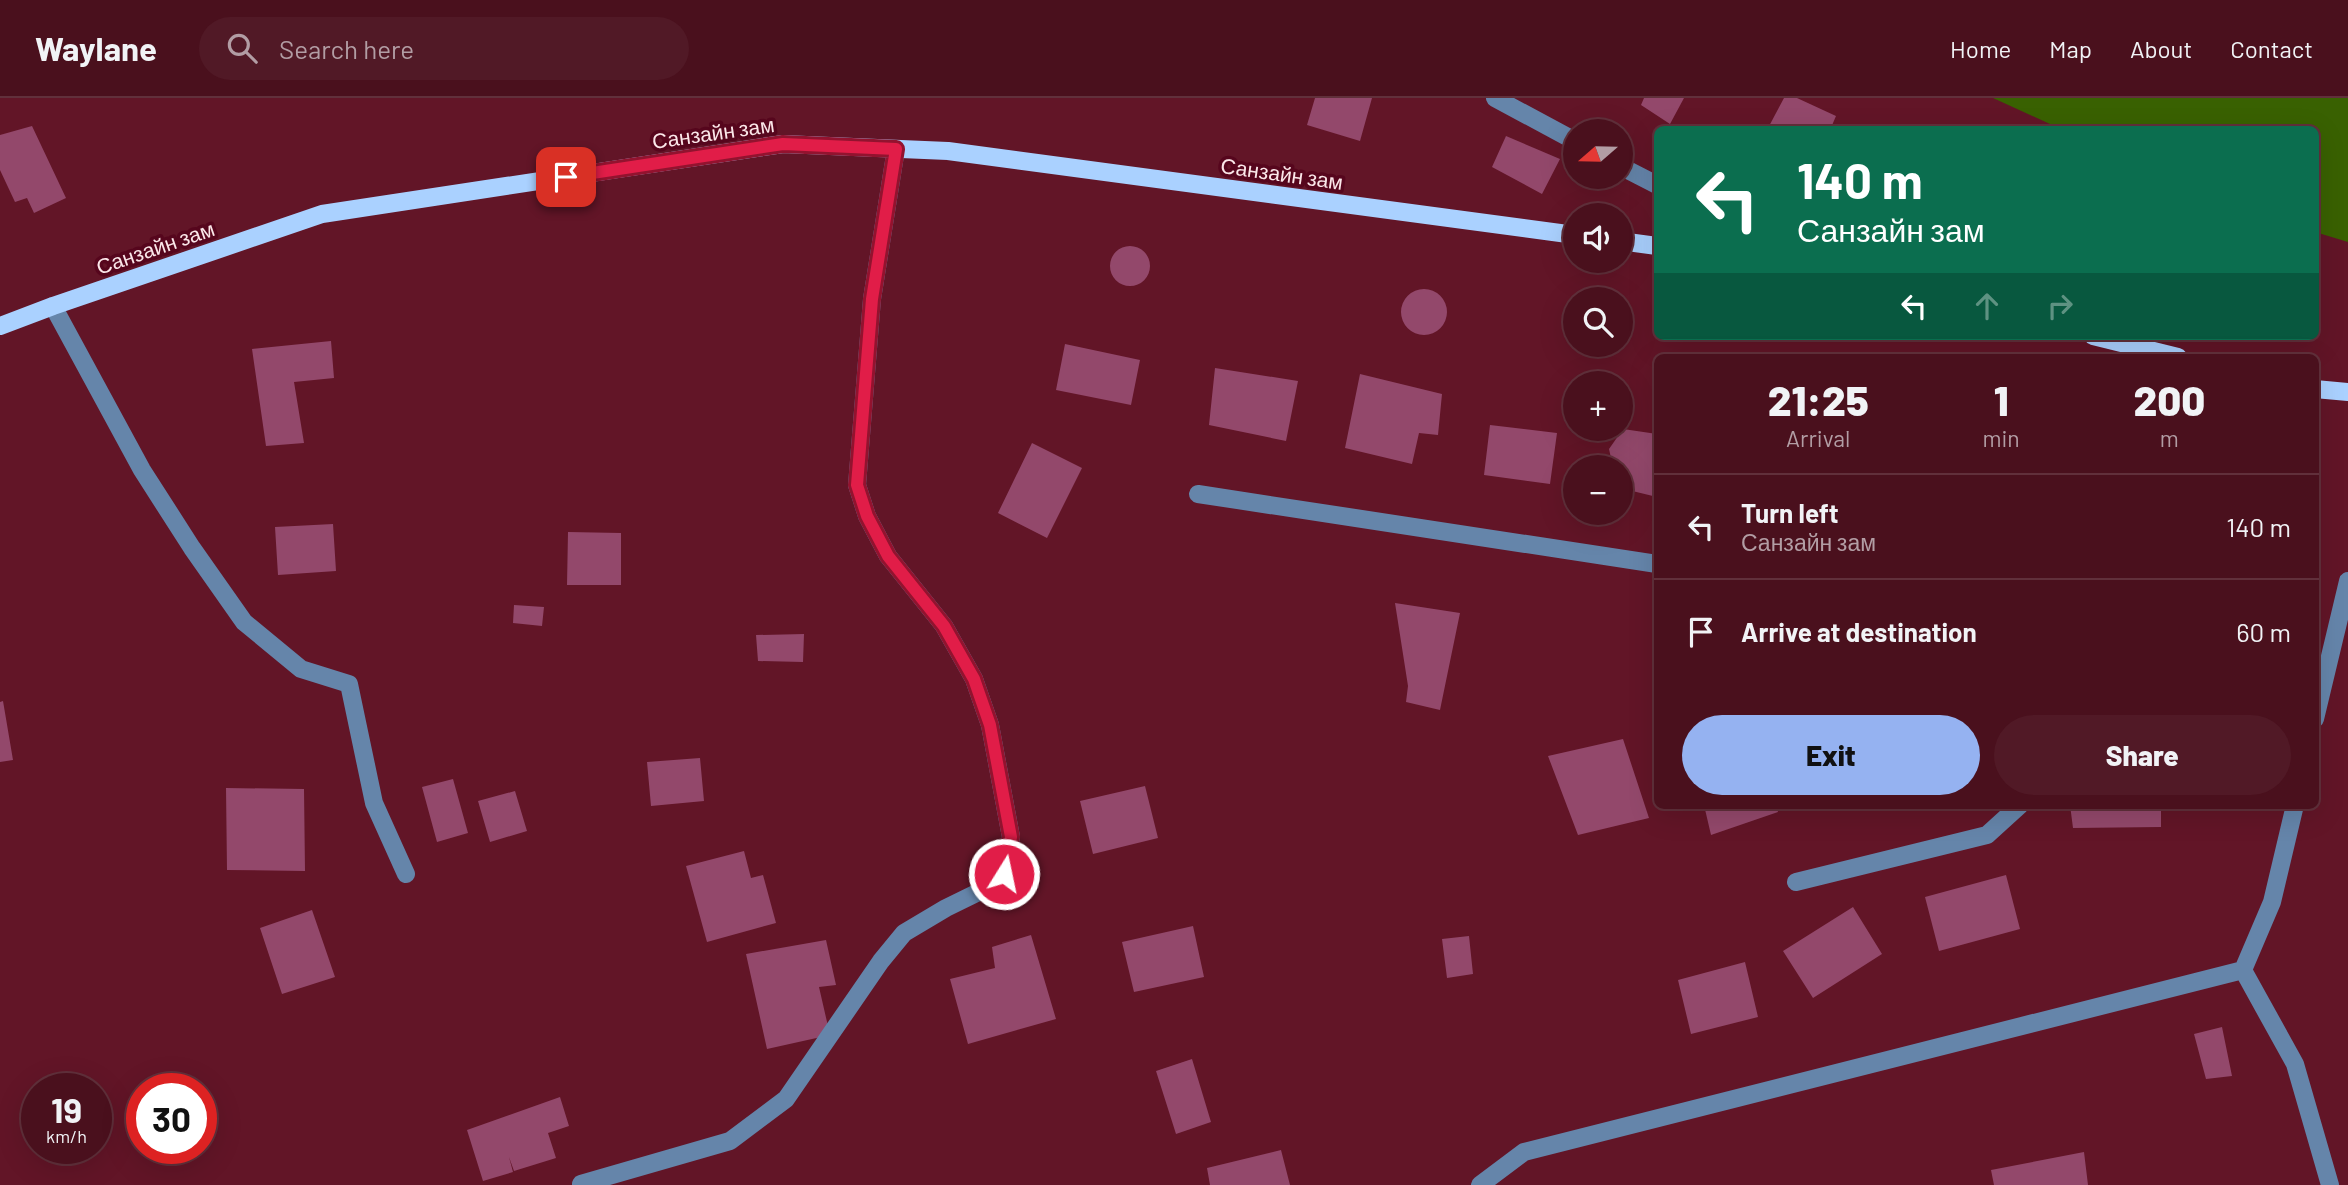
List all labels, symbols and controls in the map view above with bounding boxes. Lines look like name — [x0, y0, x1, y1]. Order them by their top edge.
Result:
search box — [199, 17, 689, 80]
text: Waylane — [35, 28, 157, 68]
icon: search — [223, 29, 261, 67]
text: Search here — [279, 33, 414, 64]
text: Home — [1950, 34, 2011, 63]
text: Map — [2049, 34, 2092, 63]
text: About — [2130, 34, 2192, 63]
text: Contact — [2230, 34, 2313, 63]
street label: Санзайн зам — [650, 111, 776, 153]
north arrow — [1563, 119, 1633, 189]
map controls — [1563, 119, 1633, 525]
pin — [536, 147, 596, 207]
text: 140 m — [1797, 150, 1923, 209]
street label: Санзайн зам — [1219, 152, 1345, 194]
icon: left — [1682, 154, 1773, 245]
icon: arrive — [547, 158, 585, 196]
button: sound — [1563, 203, 1633, 273]
text: Санзайн зам — [1797, 210, 1985, 248]
street label: Санзайн зам — [93, 215, 217, 279]
button: search — [1563, 287, 1633, 357]
icon: left — [1895, 287, 1933, 325]
icon: ahead — [1968, 287, 2006, 325]
icon: right — [2041, 287, 2079, 325]
button: + — [1563, 371, 1633, 441]
text: 21:25 — [1768, 374, 1869, 424]
text: 1 — [1994, 374, 2009, 424]
text: 200 — [2133, 374, 2205, 424]
text: Arrival — [1786, 424, 1850, 452]
text: min — [1982, 424, 2020, 452]
text: m — [2160, 424, 2179, 452]
button: − — [1563, 455, 1633, 525]
text: Turn left — [1741, 497, 1839, 528]
icon: left — [1682, 508, 1720, 546]
text: 140 m — [2226, 511, 2291, 542]
text: Санзайн зам — [1741, 528, 1876, 556]
icon: arrive — [1682, 613, 1720, 651]
text: Arrive at destination — [1741, 616, 1977, 647]
text: 60 m — [2236, 616, 2291, 647]
button: Exit — [1682, 715, 1980, 795]
button: Share — [1994, 715, 2291, 795]
position arrow — [967, 837, 1041, 911]
speed limit sign: 30 — [126, 1073, 217, 1164]
text: 19 — [51, 1088, 82, 1130]
text: km/h — [46, 1125, 87, 1147]

